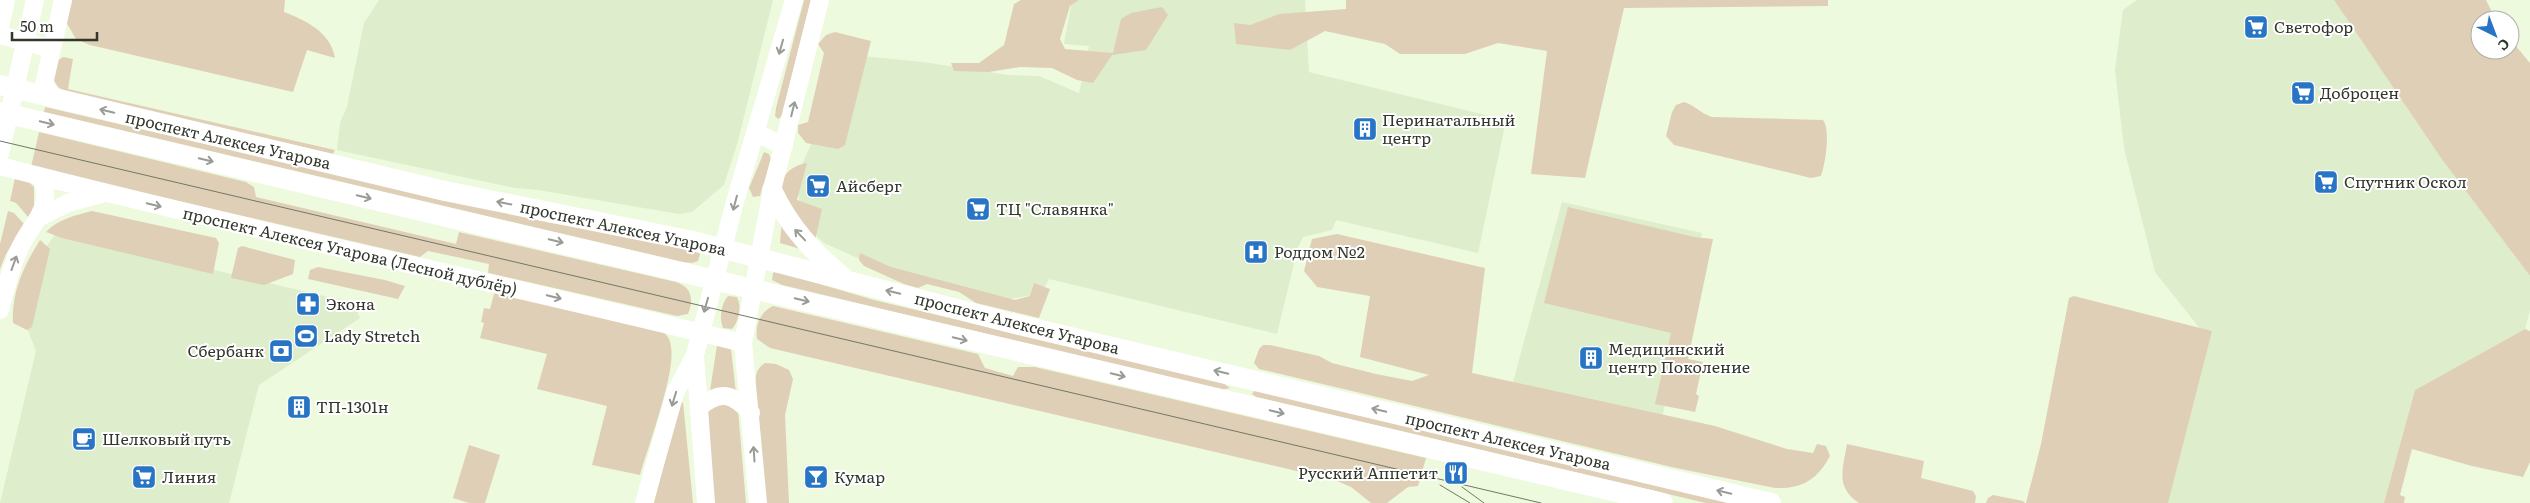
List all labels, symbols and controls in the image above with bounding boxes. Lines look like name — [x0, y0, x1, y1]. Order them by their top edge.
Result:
scale bar — [12, 10, 98, 42]
north arrow — [2470, 10, 2520, 60]
text: 50 m — [20, 14, 54, 37]
supermarket icon: Светофор — [2243, 14, 2269, 40]
place label: Светофор — [2274, 14, 2353, 38]
text: С — [2494, 35, 2515, 56]
one-way arrow — [776, 38, 786, 54]
supermarket icon: Доброцен — [2290, 80, 2316, 106]
place label: Доброцен — [2320, 80, 2399, 104]
one-way arrow — [789, 102, 798, 118]
street label: проспект Алексея Угарова — [123, 104, 334, 174]
one-way arrow — [99, 106, 115, 115]
place label: Перинатальный центр — [1382, 107, 1516, 149]
building icon: Перинатальный центр — [1352, 116, 1378, 142]
one-way arrow — [39, 119, 55, 128]
one-way arrow — [197, 156, 213, 165]
supermarket icon: Спутник Оскол — [2313, 169, 2339, 195]
place label: Спутник Оскол — [2344, 169, 2467, 193]
supermarket icon: Айсберг — [805, 173, 831, 199]
place label: Айсберг — [836, 173, 902, 197]
one-way arrow — [356, 193, 372, 202]
street label: проспект Алексея Угарова — [518, 193, 729, 261]
one-way arrow — [729, 194, 739, 210]
supermarket icon: ТЦ "Славянка" — [965, 196, 991, 222]
place label: ТЦ "Славянка" — [996, 196, 1114, 220]
one-way arrow — [496, 198, 512, 207]
street label: проспект Алексея Угарова (Лесной дублёр) — [181, 200, 520, 300]
one-way arrow — [145, 201, 161, 210]
one-way arrow — [794, 229, 806, 242]
one-way arrow — [548, 237, 564, 246]
hospital icon: Роддом №2 — [1243, 239, 1269, 265]
place label: Роддом №2 — [1274, 239, 1365, 263]
one-way arrow — [10, 256, 19, 272]
street label: проспект Алексея Угарова — [912, 285, 1123, 359]
one-way arrow — [885, 287, 901, 297]
pharmacy icon: Экона — [295, 291, 321, 317]
place label: Экона — [326, 291, 375, 315]
one-way arrow — [546, 293, 562, 302]
one-way arrow — [794, 296, 810, 306]
one-way arrow — [701, 297, 711, 313]
sports icon: Lady Stretch — [293, 323, 319, 349]
place label: Lady Stretch — [324, 323, 421, 347]
one-way arrow — [952, 334, 968, 344]
place label: Медицинский центр Поколение — [1608, 336, 1750, 378]
place label: Сбербанк — [187, 338, 265, 362]
bank icon: Сбербанк — [268, 338, 294, 364]
building icon: Медицинский центр Поколение — [1578, 345, 1604, 371]
one-way arrow — [1213, 367, 1229, 376]
one-way arrow — [1110, 371, 1126, 380]
one-way arrow — [668, 391, 678, 407]
building icon: ТП-1301н — [286, 394, 312, 420]
place label: ТП-1301н — [316, 394, 389, 418]
one-way arrow — [1371, 405, 1387, 414]
street label: проспект Алексея Угарова — [1403, 405, 1614, 475]
one-way arrow — [1268, 408, 1284, 417]
cafe icon: Шелковый путь — [71, 426, 97, 452]
place label: Шелковый путь — [102, 426, 231, 450]
one-way arrow — [749, 447, 759, 463]
place label: Русский Аппетит — [1298, 460, 1438, 484]
restaurant icon: Русский Аппетит — [1443, 460, 1469, 486]
supermarket icon: Линия — [131, 464, 157, 490]
place label: Линия — [162, 464, 216, 488]
bar icon: Кумар — [803, 464, 829, 490]
place label: Кумар — [834, 464, 885, 488]
one-way arrow — [1716, 487, 1732, 496]

